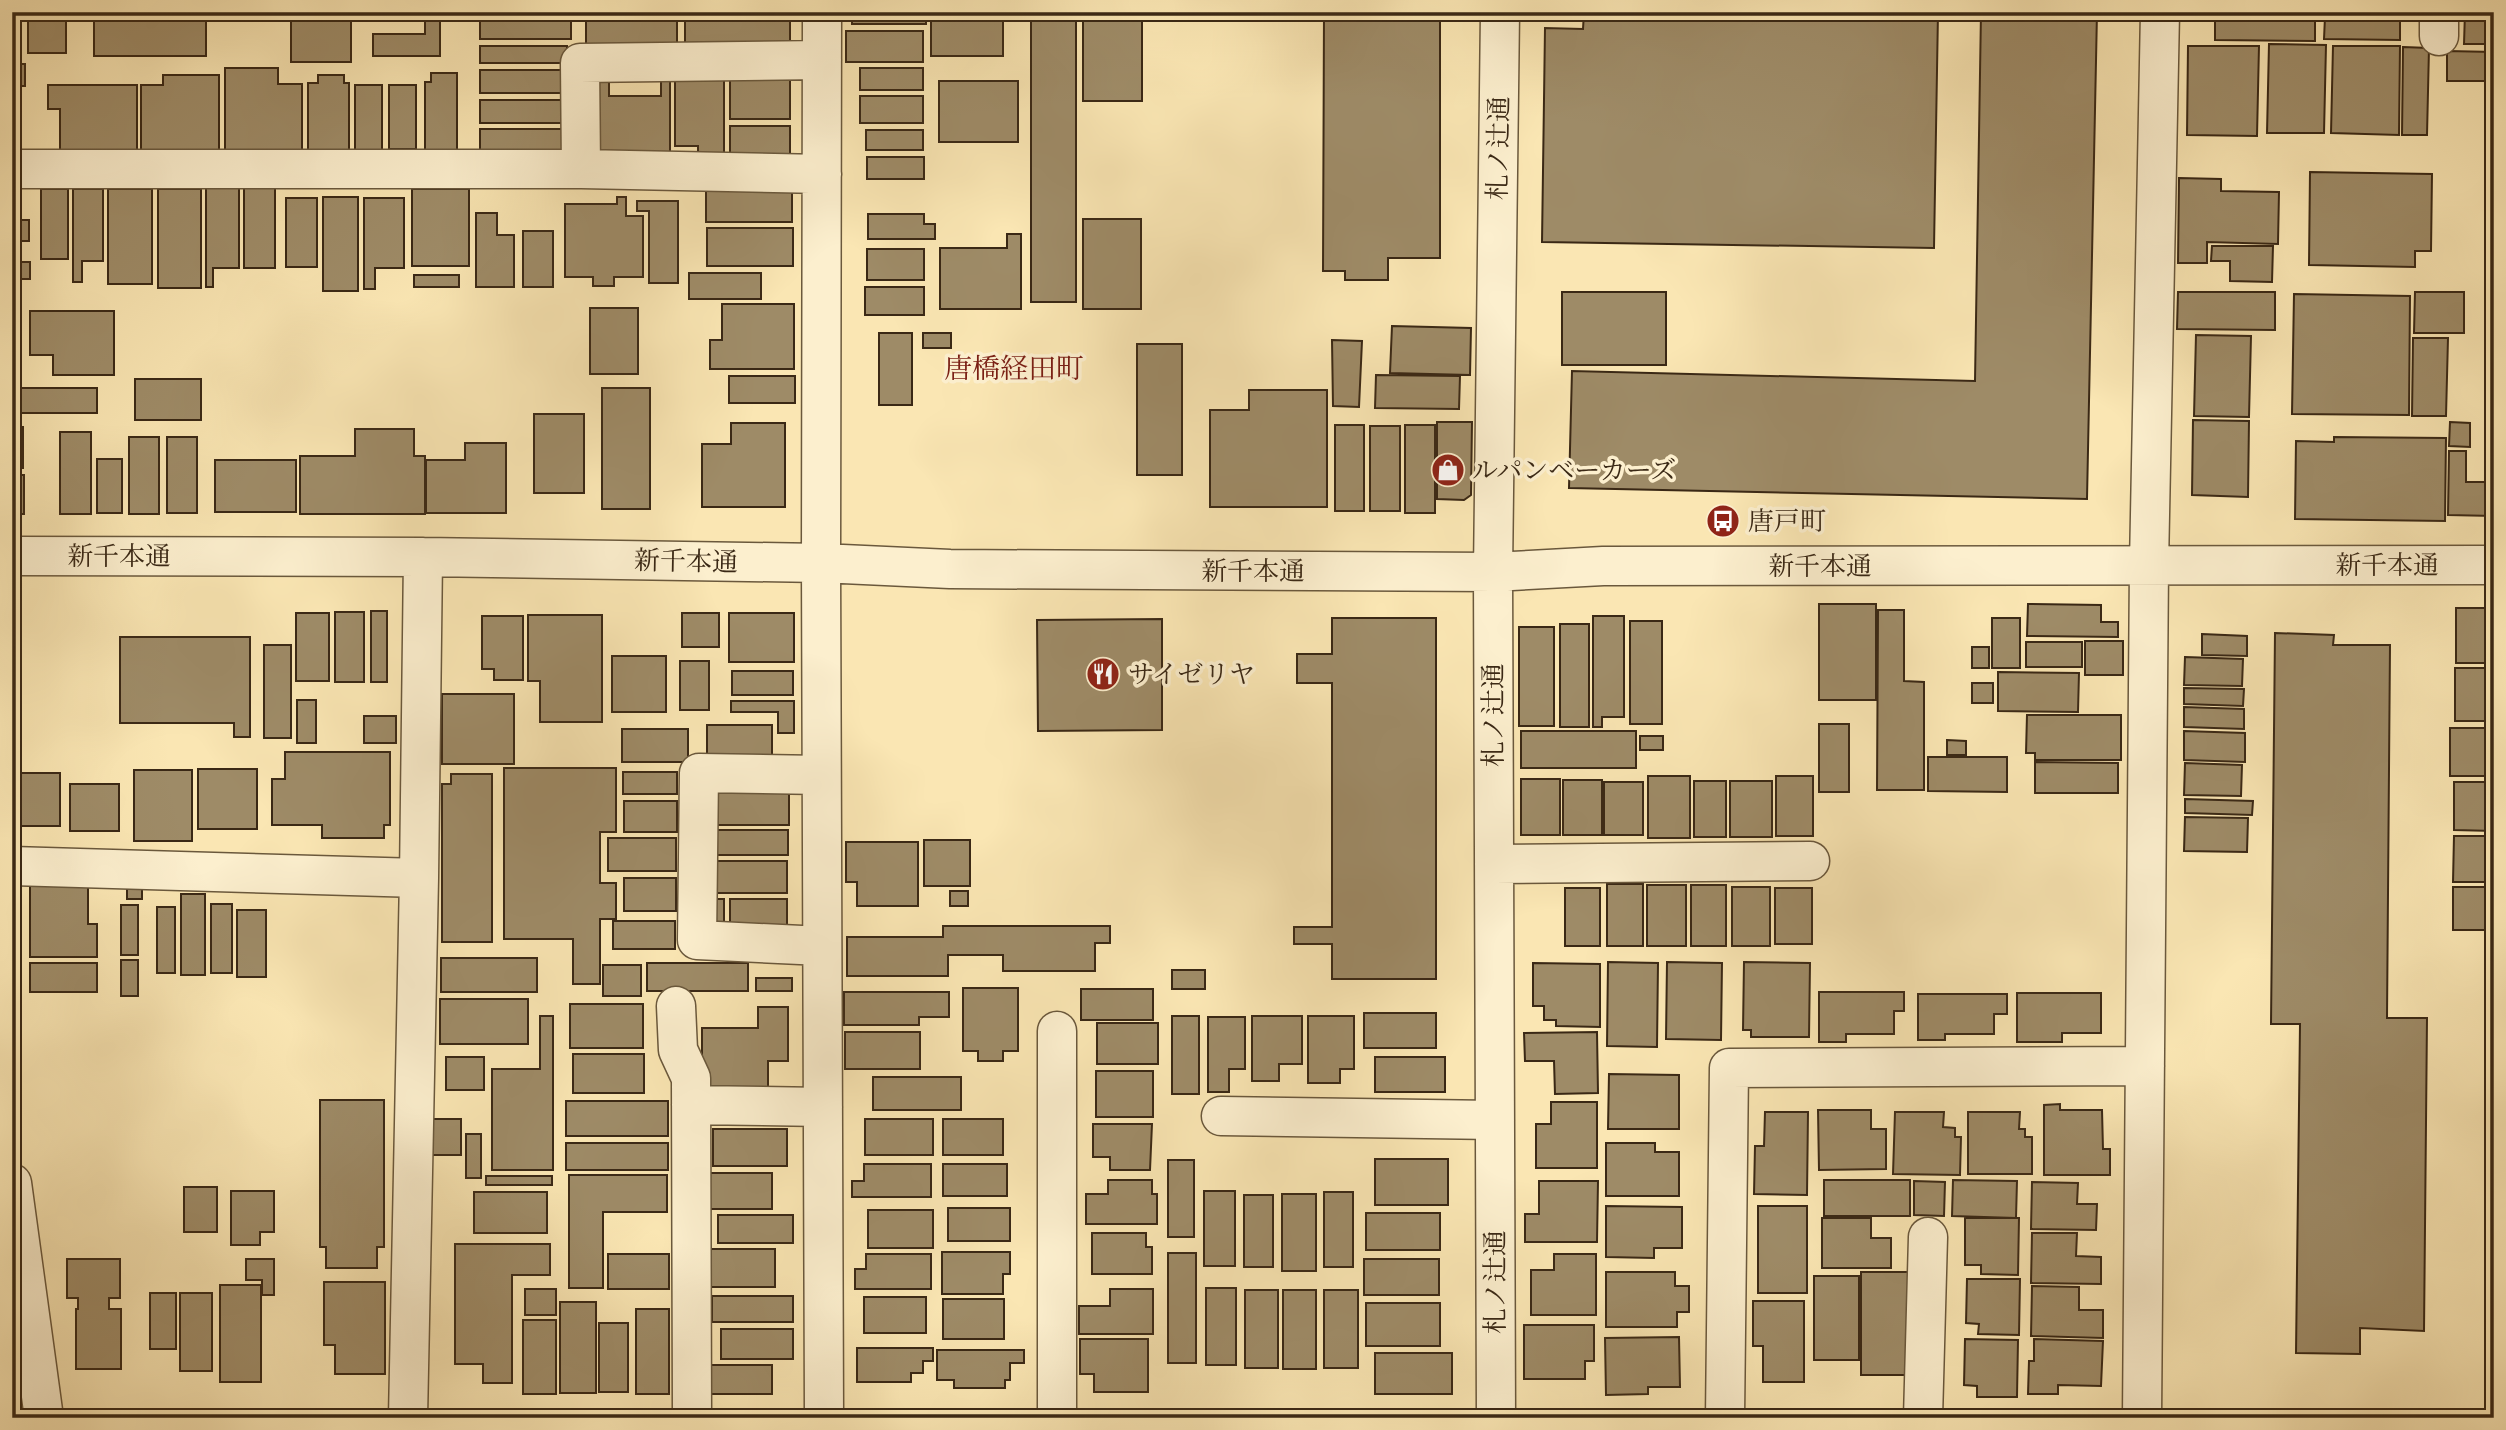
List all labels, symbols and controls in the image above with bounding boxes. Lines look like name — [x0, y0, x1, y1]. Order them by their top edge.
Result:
street label: 札ノ辻通 — [1482, 96, 1516, 200]
district label: 唐橋経田町 — [944, 352, 1084, 387]
shop icon: ルパンベーカーズ — [1429, 451, 1467, 489]
place label: ルパンベーカーズ — [1472, 455, 1676, 487]
bus stop icon: 唐戸町 — [1704, 502, 1742, 540]
place label: 唐戸町 — [1748, 506, 1826, 538]
street label: 新千本通 — [67, 541, 171, 573]
street label: 新千本通 — [634, 545, 738, 579]
street label: 新千本通 — [2335, 550, 2439, 582]
street label: 新千本通 — [1768, 551, 1872, 583]
street label: 新千本通 — [1201, 556, 1305, 588]
restaurant icon: サイゼリヤ — [1084, 655, 1122, 693]
place label: サイゼリヤ — [1128, 659, 1255, 691]
street label: 札ノ辻通 — [1478, 663, 1510, 767]
street label: 札ノ辻通 — [1480, 1230, 1512, 1334]

